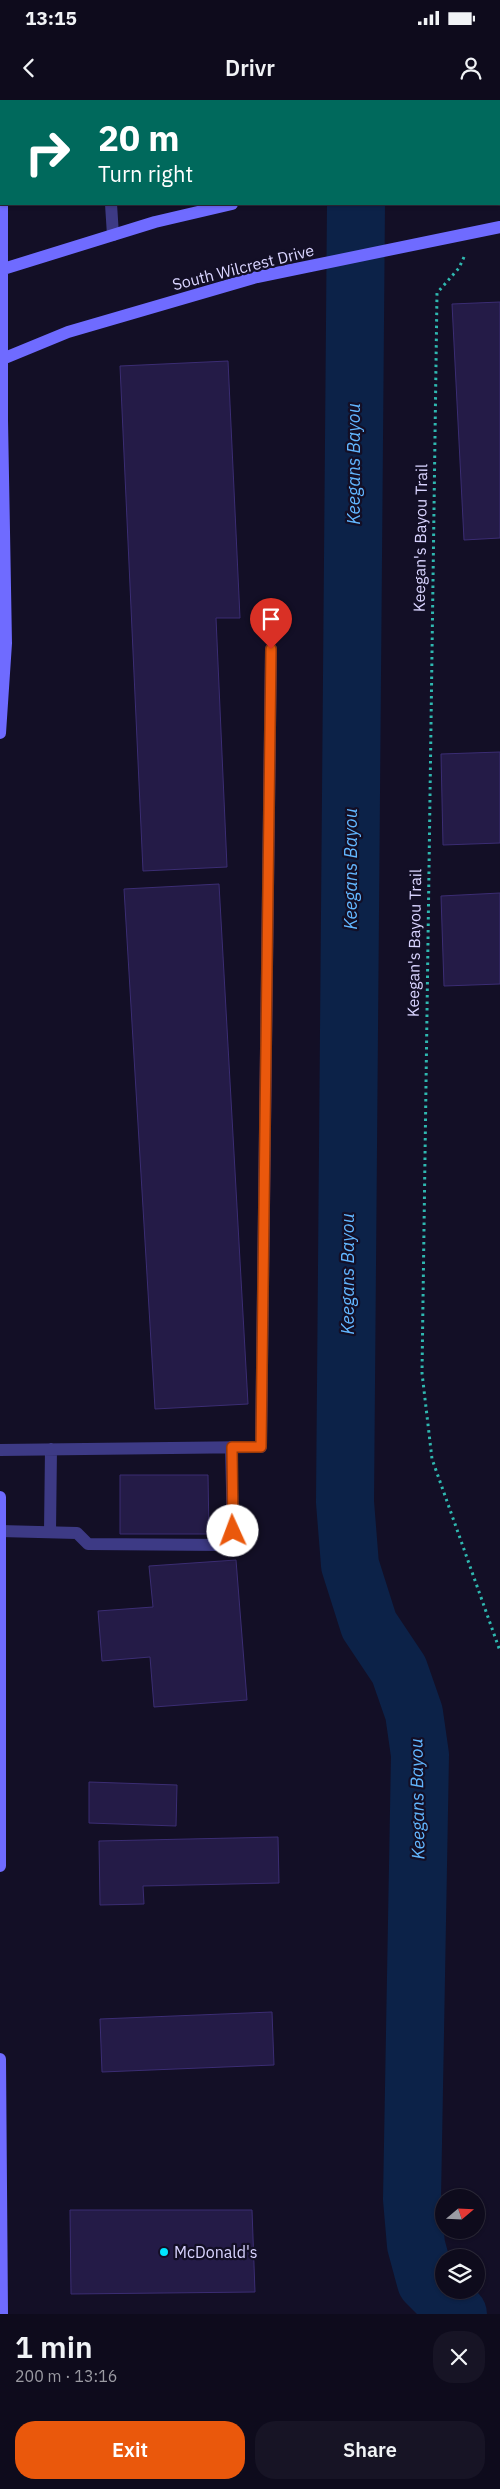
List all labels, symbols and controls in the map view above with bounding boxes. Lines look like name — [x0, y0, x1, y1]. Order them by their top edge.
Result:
text: 13:15 — [25, 6, 77, 30]
text: Drivr — [225, 53, 275, 82]
icon: back — [15, 54, 43, 82]
icon: person — [457, 54, 485, 82]
text: 20 m — [98, 115, 180, 161]
icon: right — [15, 120, 80, 185]
text: Turn right — [98, 159, 193, 188]
street label: South Wilcrest Drive — [170, 240, 316, 294]
water label: Keegans Bayou — [342, 403, 365, 525]
street label: Keegan's Bayou Trail — [409, 464, 431, 612]
pin — [250, 598, 292, 649]
icon: arrive — [257, 605, 285, 633]
water label: Keegans Bayou — [339, 808, 362, 930]
street label: Keegan's Bayou Trail — [403, 869, 425, 1017]
water label: Keegans Bayou — [336, 1213, 359, 1335]
position arrow — [206, 1504, 258, 1556]
water label: Keegans Bayou — [404, 1738, 430, 1860]
north arrow — [435, 2189, 485, 2239]
map controls — [435, 2189, 485, 2299]
place label: McDonald's — [174, 2242, 258, 2262]
marker: McDonald's — [158, 2246, 170, 2258]
button: layers — [435, 2249, 485, 2299]
text: 1 min — [15, 2327, 93, 2366]
button: close — [433, 2331, 485, 2383]
text: 200 m · 13:16 — [15, 2366, 117, 2386]
button: Exit — [15, 2421, 245, 2479]
button: Share — [255, 2421, 485, 2479]

